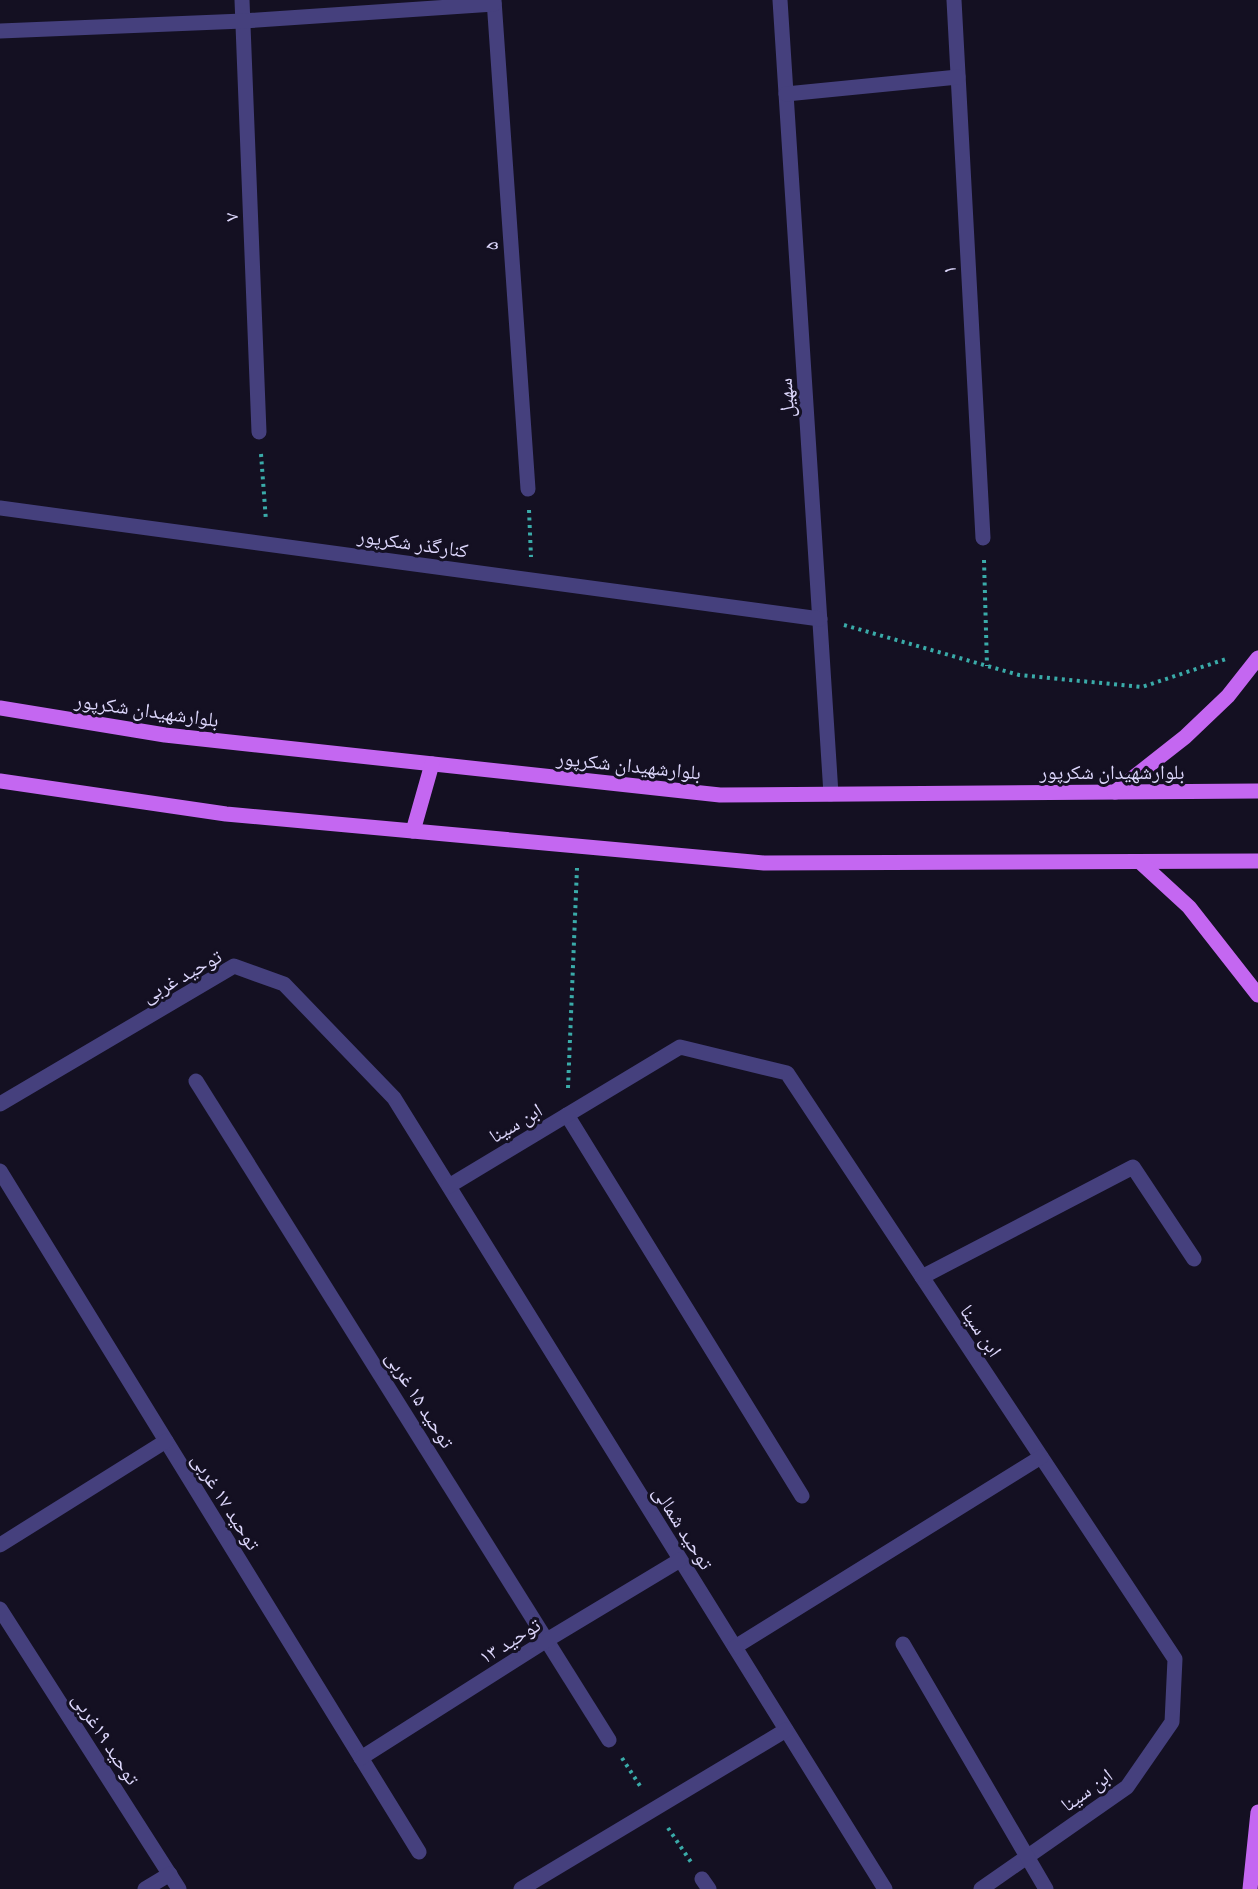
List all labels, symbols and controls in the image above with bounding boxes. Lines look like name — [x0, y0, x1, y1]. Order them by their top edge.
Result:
street label: ۷ — [218, 212, 242, 222]
street label: ۵ — [478, 241, 502, 251]
street label: ۱ — [936, 265, 960, 275]
street label: سهیل — [772, 377, 799, 419]
street label: کنارگذر شکرپور — [355, 522, 470, 563]
street label: بلوارشهیدان شکرپور — [72, 687, 220, 732]
street label: بلوارشهیدان شکرپور — [555, 744, 702, 785]
street label: بلوارشهیدان شکرپور — [1039, 759, 1185, 784]
street label: توحید غربی — [137, 943, 226, 1008]
street label: ابن سینا — [484, 1097, 546, 1148]
street label: ابن سینا — [955, 1299, 1008, 1361]
street label: توحید ۱۵ غربی — [381, 1346, 460, 1453]
street label: توحید ۱۷ غربی — [187, 1448, 266, 1555]
street label: توحید شمالی — [648, 1481, 719, 1574]
street label: توحید ۱۳ — [474, 1612, 544, 1668]
street label: توحید ۱۹غربی — [67, 1687, 146, 1789]
street label: ابن سینا — [1056, 1762, 1117, 1816]

